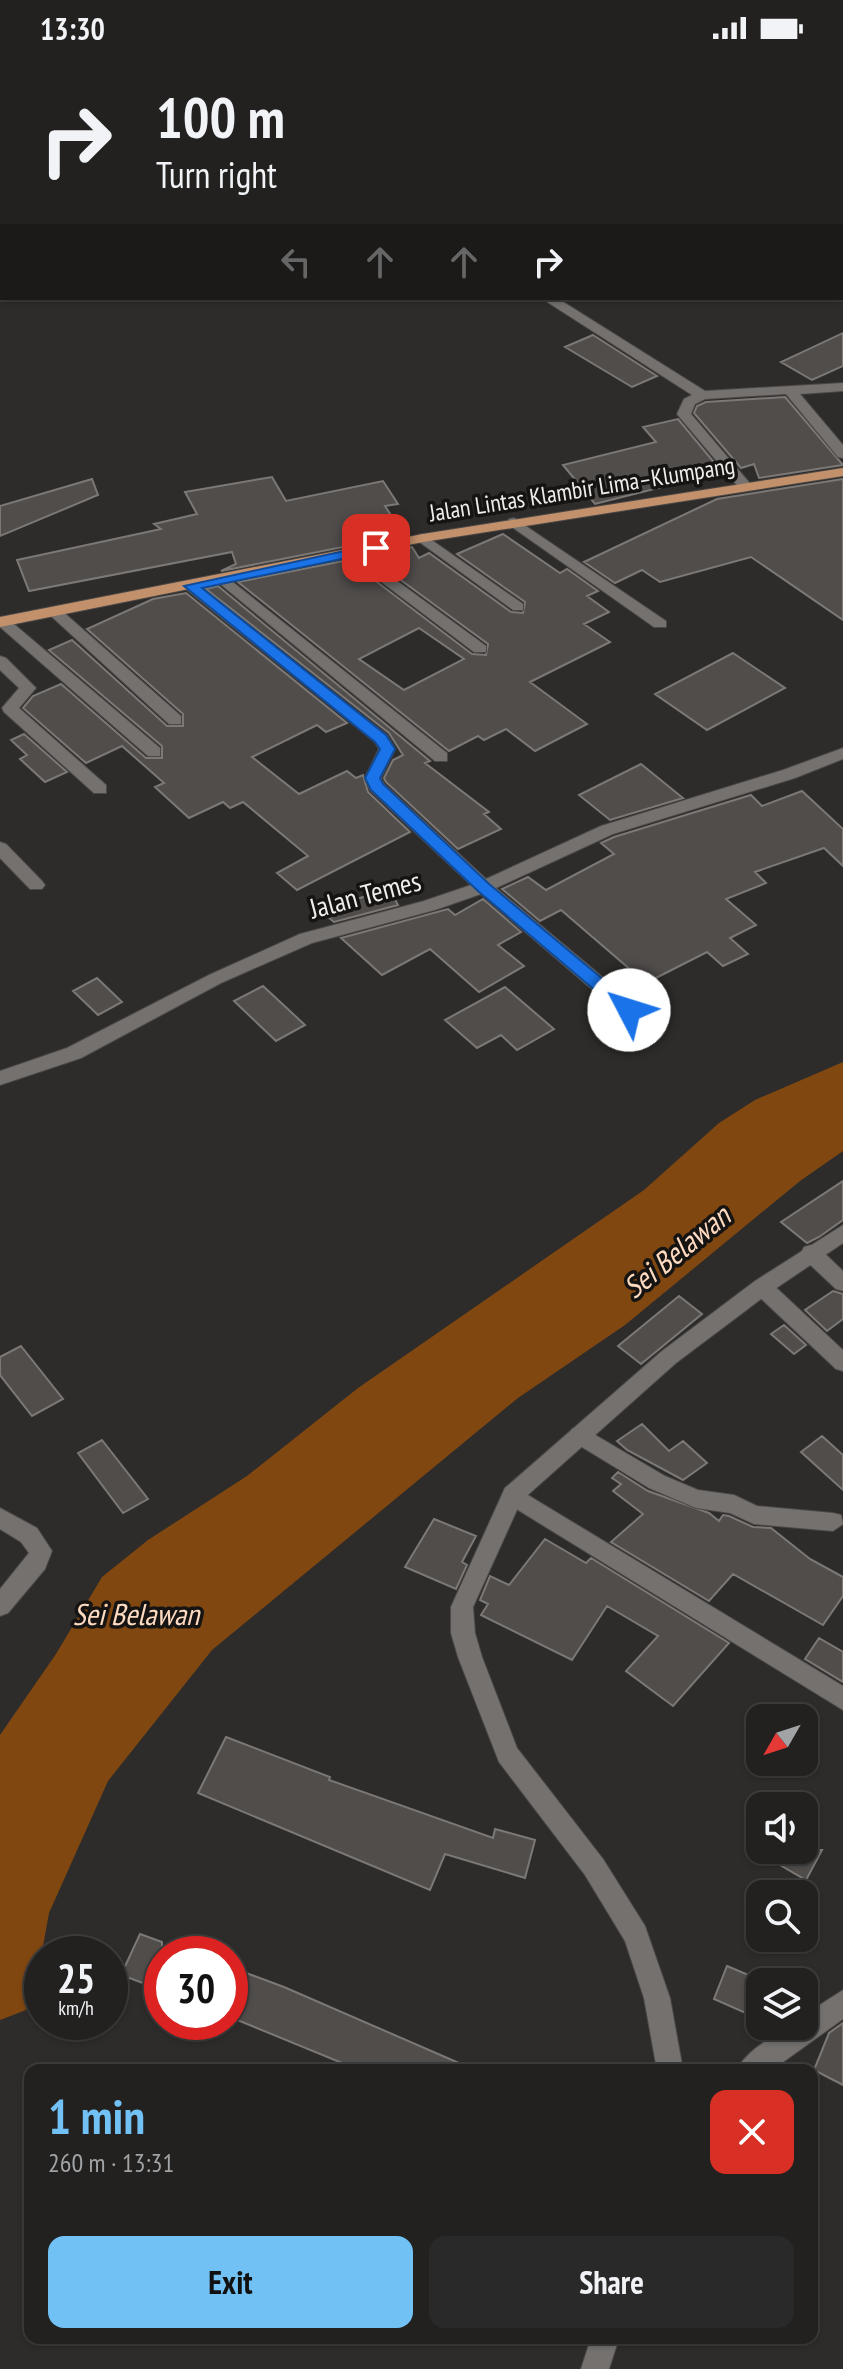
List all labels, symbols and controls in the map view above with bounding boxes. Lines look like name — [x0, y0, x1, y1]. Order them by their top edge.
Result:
text: 13:30 — [40, 9, 105, 48]
text: 100 m — [156, 81, 285, 153]
icon: right — [24, 88, 128, 192]
text: Turn right — [156, 151, 277, 198]
icon: left — [274, 240, 318, 284]
icon: ahead — [358, 240, 402, 284]
icon: ahead — [442, 240, 486, 284]
icon: right — [526, 240, 570, 284]
street label: Jalan Lintas Klambir Lima–Klumpang — [426, 450, 737, 529]
pin — [342, 514, 410, 582]
icon: arrive — [354, 526, 398, 570]
street label: Jalan Temes — [304, 861, 425, 927]
position arrow — [587, 968, 671, 1052]
water label: Sei Belawan — [615, 1195, 739, 1306]
water label: Sei Belawan — [73, 1594, 201, 1633]
north arrow — [746, 1704, 818, 1776]
map controls — [746, 1704, 818, 2040]
button: sound — [746, 1792, 818, 1864]
button: search — [746, 1880, 818, 1952]
speed limit sign: 30 — [144, 1936, 248, 2040]
text: 25 — [57, 1952, 95, 2004]
button: layers — [746, 1968, 818, 2040]
text: km/h — [58, 1995, 94, 2021]
text: 1 min — [48, 2085, 145, 2147]
button: close — [710, 2090, 794, 2174]
text: 260 m · 13:31 — [48, 2146, 174, 2179]
button: Exit — [48, 2236, 413, 2328]
button: Share — [429, 2236, 794, 2328]

